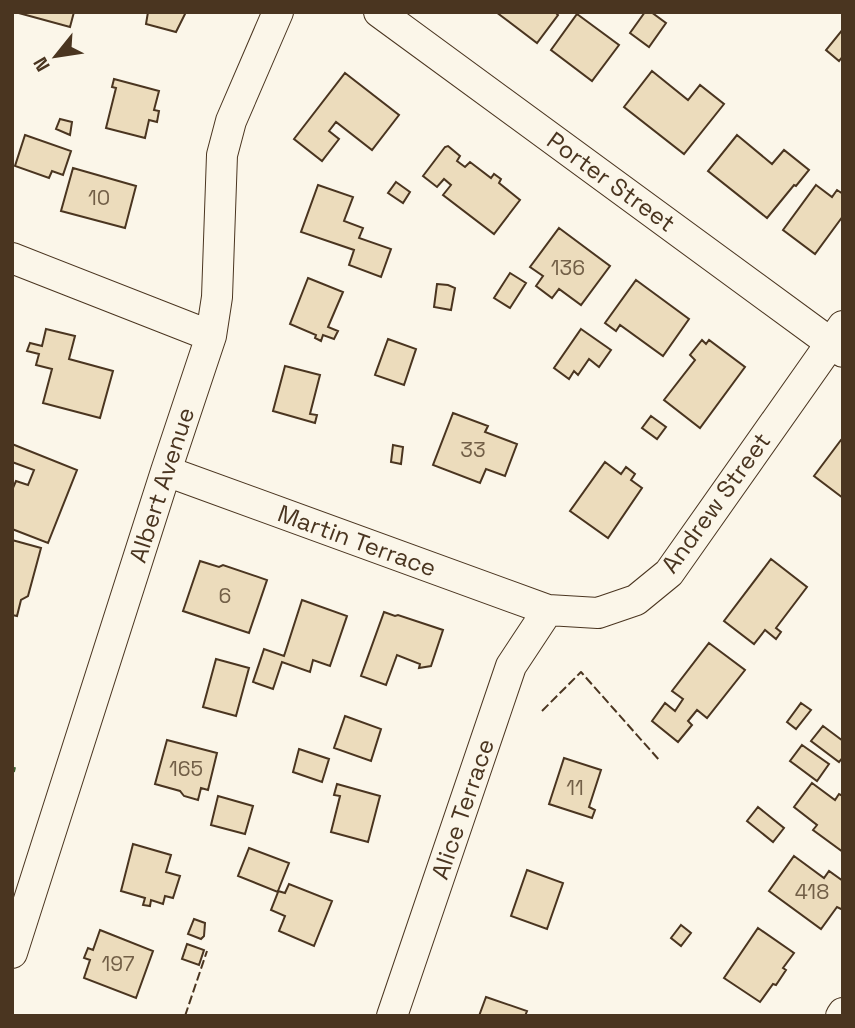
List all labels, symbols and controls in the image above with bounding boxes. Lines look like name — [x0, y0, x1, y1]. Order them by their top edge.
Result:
north arrow — [21, 21, 91, 91]
text: N — [28, 52, 56, 76]
street label: Porter Street — [541, 125, 682, 239]
house number: 10 — [88, 184, 110, 211]
house number: 136 — [551, 254, 585, 281]
street label: Albert Avenue — [122, 403, 201, 566]
street label: Andrew Street — [654, 426, 777, 579]
house number: 33 — [460, 436, 486, 463]
street label: Martin Terrace — [274, 498, 441, 584]
house number: 6 — [219, 582, 231, 609]
street label: Alice Terrace — [424, 734, 501, 883]
house number: 165 — [169, 755, 203, 782]
house number: 11 — [566, 774, 584, 801]
house number: 418 — [795, 878, 829, 905]
house number: 197 — [101, 950, 135, 977]

